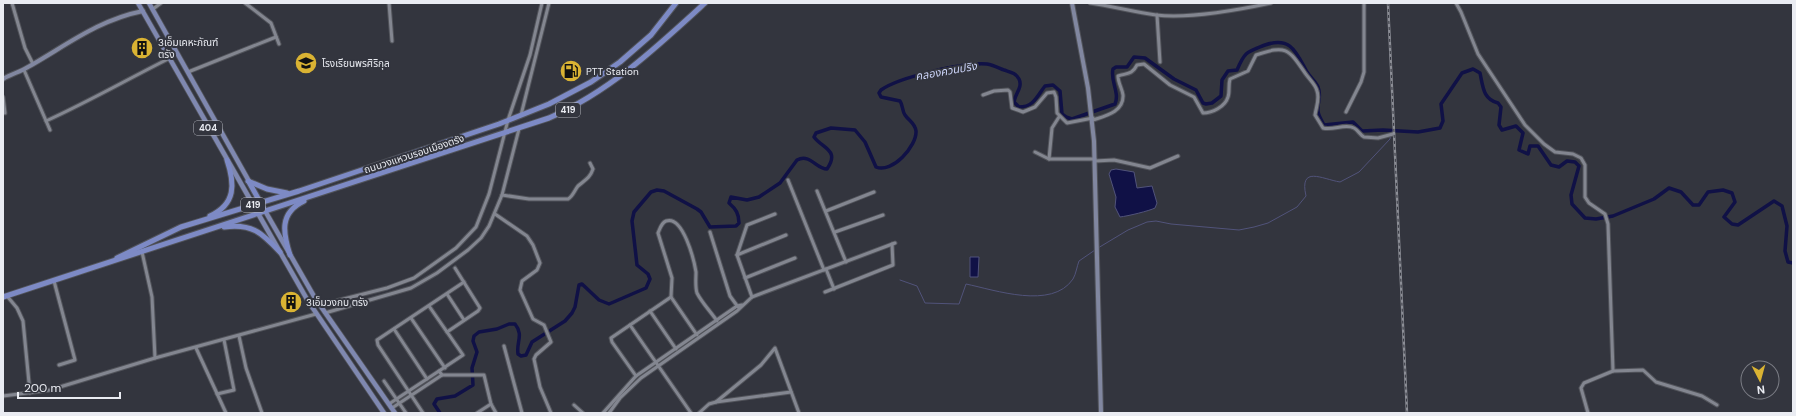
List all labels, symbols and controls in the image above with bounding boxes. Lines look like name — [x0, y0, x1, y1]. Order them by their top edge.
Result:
building icon: 3เอ็มเคหะภัณฑ์ ตรัง — [129, 35, 155, 61]
place label: 3เอ็มเคหะภัณฑ์ ตรัง — [158, 36, 218, 61]
school or university icon: โรงเรียนพรศิริกุล — [293, 50, 319, 76]
place label: โรงเรียนพรศิริกุล — [322, 57, 390, 70]
fuel station icon: PTT Station — [558, 58, 584, 84]
water label: คลองควนปริง — [914, 59, 979, 83]
place label: PTT Station — [586, 65, 639, 78]
road number: 419 — [556, 103, 580, 117]
road number: 404 — [194, 121, 222, 135]
street label: ถนนวงแหวนรอบเมืองตรัง — [362, 132, 466, 176]
road number: 419 — [241, 198, 265, 212]
building icon: 3เอ็มวงกบ ตรัง — [278, 289, 304, 315]
place label: 3เอ็มวงกบ ตรัง — [306, 296, 368, 309]
north arrow — [1740, 360, 1780, 400]
scale bar — [18, 374, 120, 400]
text: 200 m — [24, 380, 61, 396]
text: N — [1756, 383, 1766, 397]

